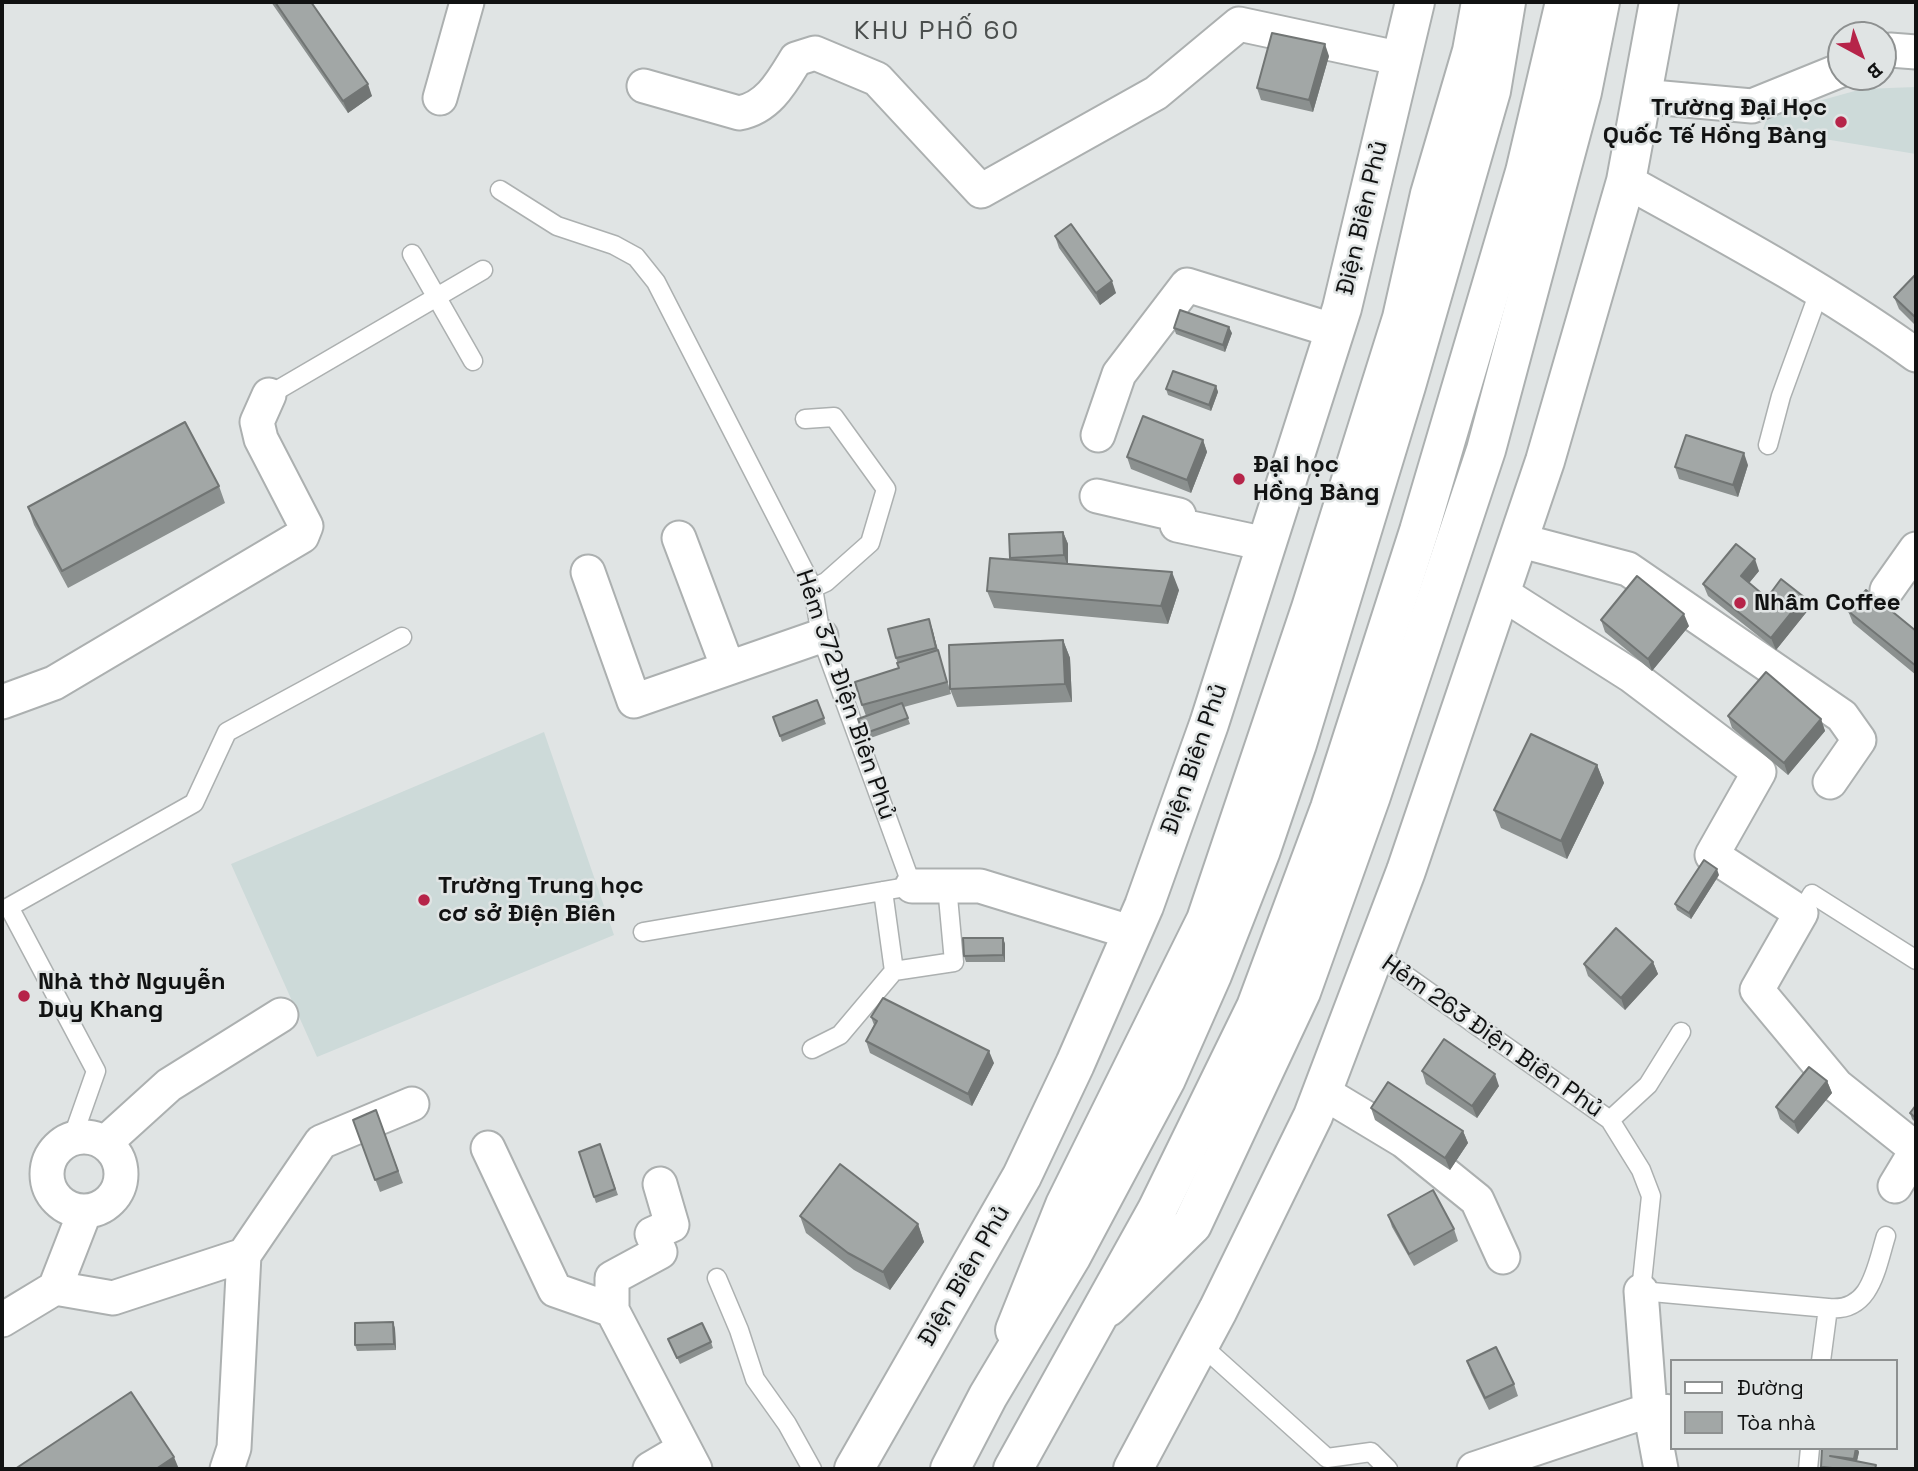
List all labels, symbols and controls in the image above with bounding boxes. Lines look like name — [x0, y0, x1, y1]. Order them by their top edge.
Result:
district label: KHU PHỐ 60 — [855, 16, 1019, 48]
north arrow — [1827, 21, 1897, 91]
text: B — [1862, 57, 1888, 84]
place label: Trường Đại Học Quốc Tế Hồng Bàng — [1603, 94, 1827, 150]
marker: Trường Đại Học Quốc Tế Hồng Bàng — [1833, 114, 1849, 130]
street label: Điện Biên Phủ — [1331, 138, 1395, 298]
place label: Đại học Hồng Bàng — [1253, 451, 1380, 507]
marker: Đại học Hồng Bàng — [1231, 471, 1247, 487]
street label: Hẻm 372 Điện Biên Phủ — [789, 566, 901, 824]
place label: Nhâm Coffee — [1754, 589, 1901, 617]
marker: Nhâm Coffee — [1732, 595, 1748, 611]
street label: Điện Biên Phủ — [1156, 680, 1234, 838]
place label: Trường Trung học cơ sở Điện Biên — [438, 872, 644, 928]
marker: Trường Trung học cơ sở Điện Biên — [416, 892, 432, 908]
street label: Hẻm 263 Điện Biên Phủ — [1376, 950, 1608, 1124]
place label: Nhà thờ Nguyễn Duy Khang — [38, 968, 226, 1024]
marker: Nhà thờ Nguyễn Duy Khang — [16, 988, 32, 1004]
street label: Điện Biên Phủ — [913, 1201, 1017, 1351]
legend — [1670, 1359, 1897, 1450]
text: Đường — [1737, 1374, 1804, 1401]
text: Tòa nhà — [1737, 1409, 1816, 1436]

